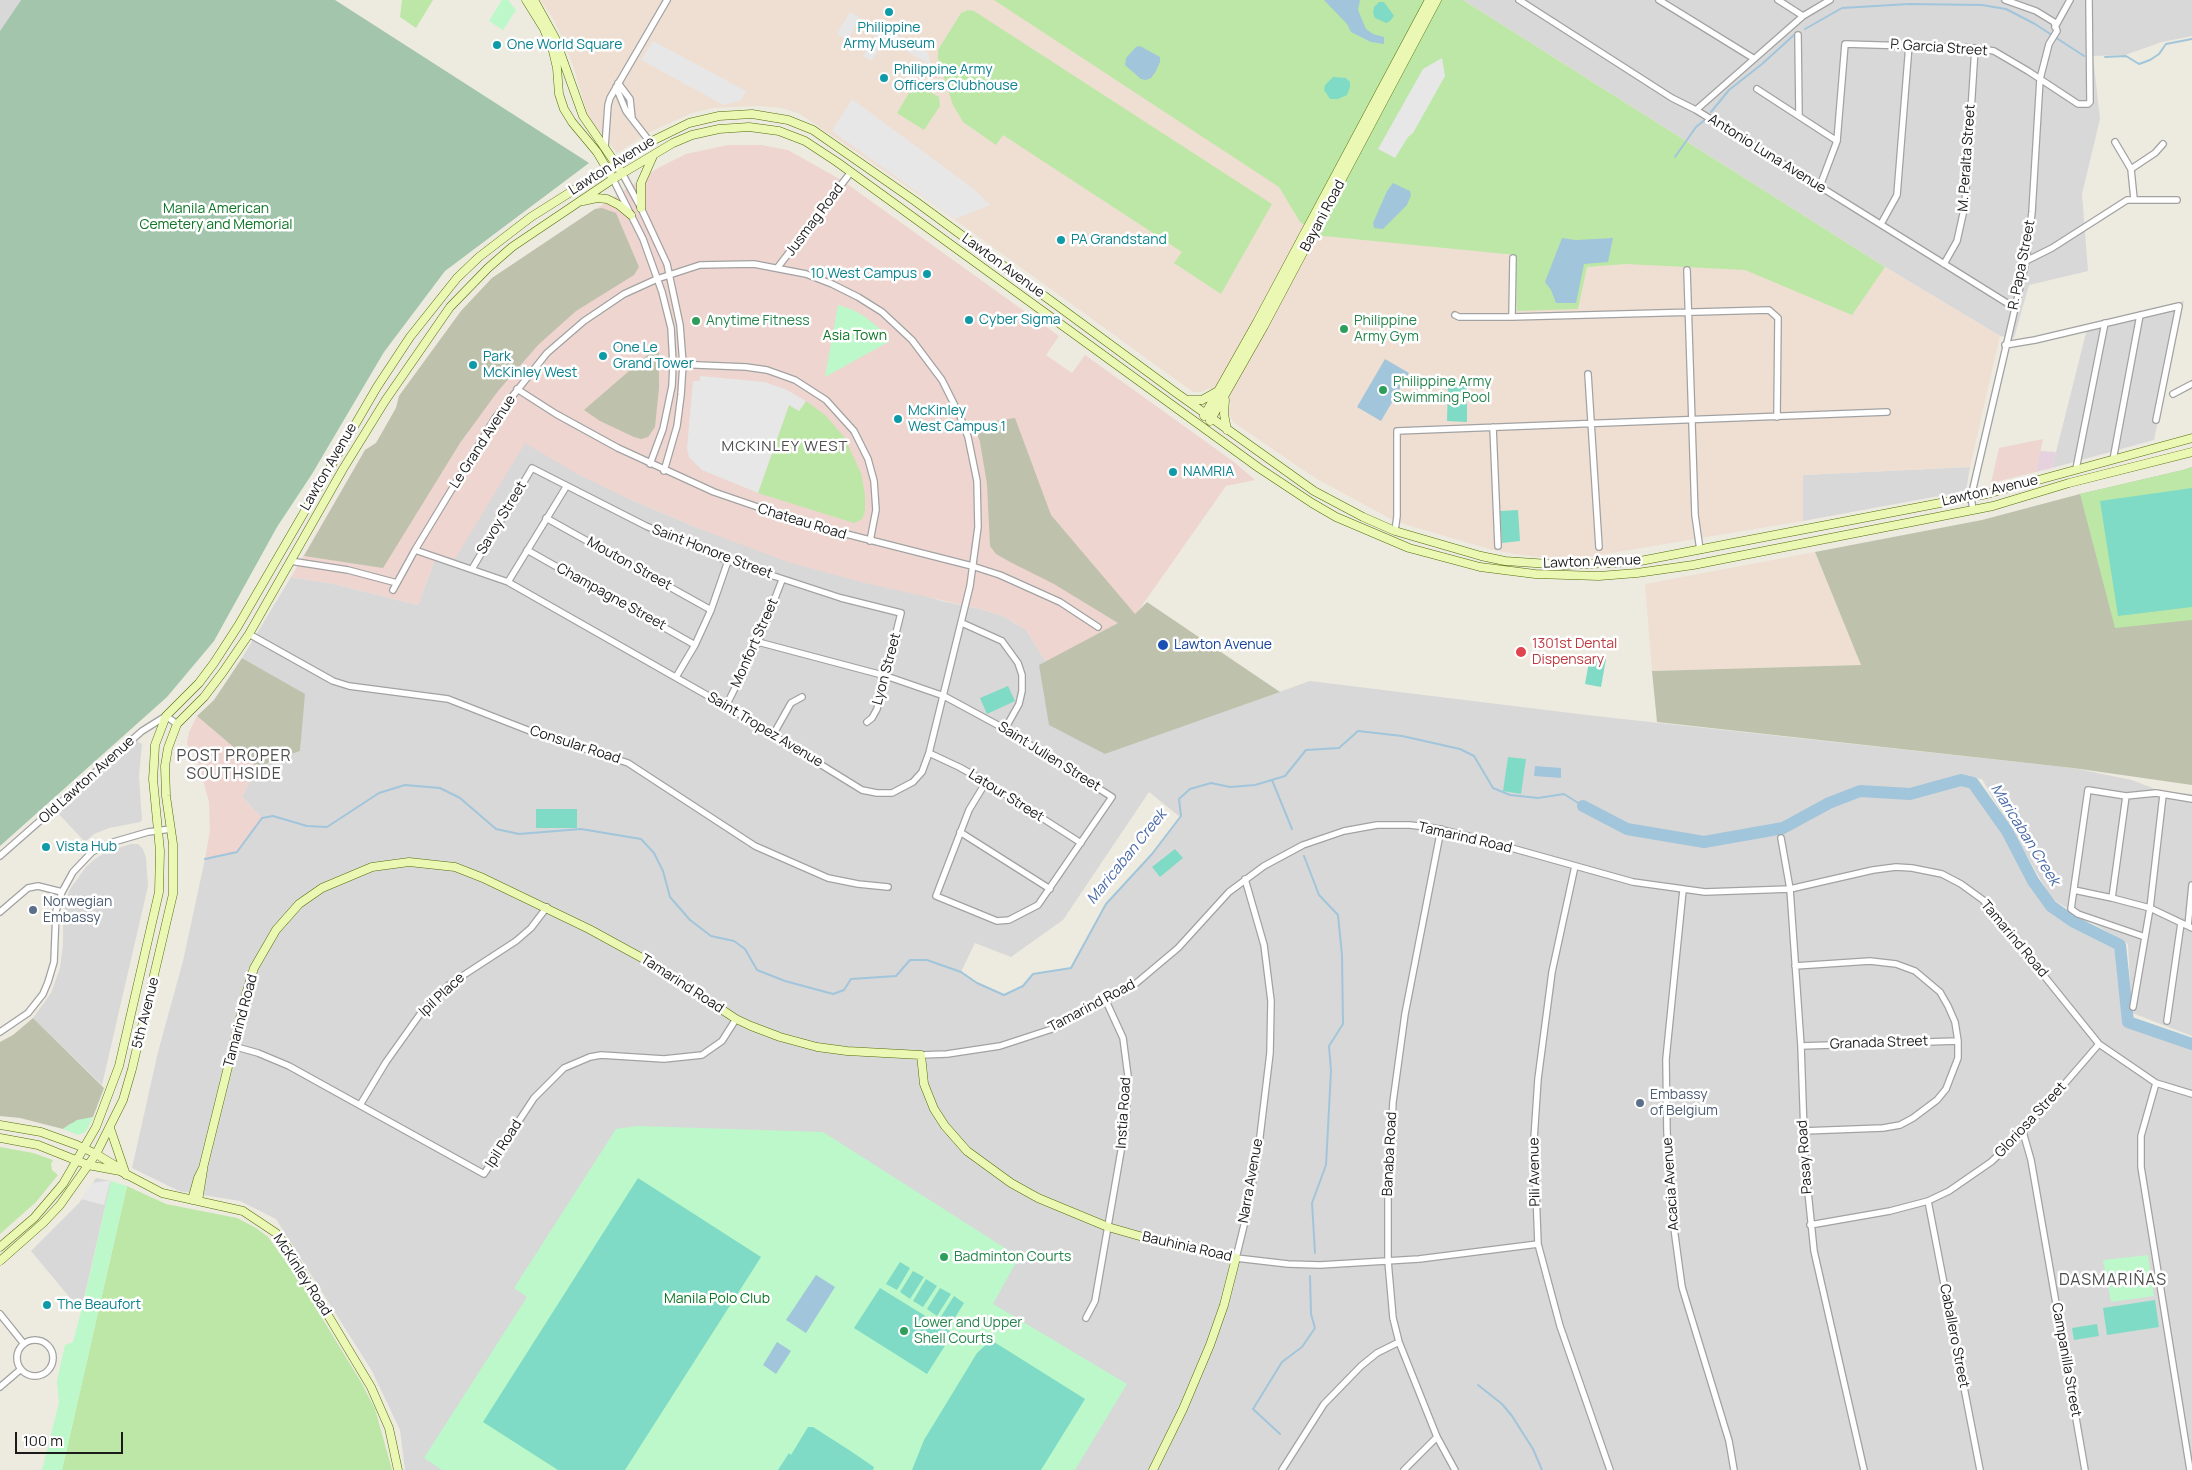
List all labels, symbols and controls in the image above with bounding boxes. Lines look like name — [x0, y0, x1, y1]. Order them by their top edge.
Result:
marker: Philippine Army Museum — [883, 6, 895, 18]
place label: Philippine Army Museum — [843, 20, 935, 52]
street label: P. Garcia Street — [1890, 36, 1988, 60]
place label: One World Square — [507, 37, 622, 53]
marker: One World Square — [491, 39, 503, 51]
place label: Philippine Army Officers Clubhouse — [894, 62, 1018, 94]
marker: Philippine Army Officers Clubhouse — [878, 72, 890, 84]
street label: M. Peralta Street — [1955, 104, 1979, 212]
street label: Antonio Luna Avenue — [1705, 111, 1829, 197]
street label: Lawton Avenue — [566, 133, 658, 199]
street label: Bayani Road — [1297, 177, 1349, 255]
street label: Jusmag Road — [782, 181, 848, 259]
park label: Manila American Cemetery and Memorial — [140, 201, 292, 233]
street label: R. Papa Street — [2005, 219, 2039, 311]
street label: Lawton Avenue — [958, 230, 1048, 302]
place label: PA Grandstand — [1071, 232, 1167, 248]
marker: PA Grandstand — [1055, 234, 1067, 246]
place label: 10 West Campus — [810, 266, 917, 282]
marker: 10 West Campus — [921, 268, 933, 280]
place label: Cyber Sigma — [979, 312, 1061, 328]
place label: Anytime Fitness — [706, 313, 810, 329]
place label: Philippine Army Gym — [1354, 313, 1419, 346]
marker: Cyber Sigma — [963, 314, 975, 326]
marker: Anytime Fitness — [690, 315, 702, 327]
marker: Philippine Army Gym — [1338, 323, 1350, 335]
park label: Asia Town — [823, 328, 887, 344]
place label: One Le Grand Tower — [613, 340, 694, 372]
place label: Park McKinley West — [483, 349, 577, 382]
marker: One Le Grand Tower — [597, 350, 609, 362]
marker: Park McKinley West — [467, 359, 479, 371]
place label: Philippine Army Swimming Pool — [1393, 374, 1492, 407]
marker: Philippine Army Swimming Pool — [1377, 384, 1389, 396]
street label: Le Grand Avenue — [447, 392, 519, 492]
place label: McKinley West Campus 1 — [908, 403, 1006, 436]
marker: McKinley West Campus 1 — [892, 413, 904, 425]
street label: Lawton Avenue — [297, 420, 361, 514]
district label: MCKINLEY WEST — [720, 438, 850, 456]
place label: NAMRIA — [1183, 464, 1234, 480]
marker: NAMRIA — [1167, 466, 1179, 478]
street label: Lawton Avenue — [1940, 472, 2040, 510]
street label: Savoy Street — [474, 478, 530, 558]
street label: Chateau Road — [756, 501, 848, 543]
street label: Saint Honore Street — [649, 521, 775, 583]
street label: Mouton Street — [584, 534, 674, 594]
street label: Lawton Avenue — [1543, 552, 1641, 572]
street label: Champagne Street — [553, 560, 669, 634]
street label: Monfort Street — [728, 596, 782, 690]
street label: Lyon Street — [869, 631, 905, 707]
place label: 1301st Dental Dispensary — [1532, 636, 1617, 669]
place label: Lawton Avenue — [1174, 637, 1272, 653]
marker: Lawton Avenue — [1156, 638, 1170, 652]
marker: 1301st Dental Dispensary — [1514, 645, 1528, 659]
street label: Saint Tropez Avenue — [704, 689, 826, 771]
street label: Saint Julien Street — [995, 719, 1103, 795]
street label: Consular Road — [528, 722, 622, 768]
street label: Old Lawton Avenue — [36, 733, 138, 827]
district label: POST PROPER SOUTHSIDE — [175, 747, 293, 785]
street label: Latour Street — [965, 766, 1047, 826]
water label: Maricaban Creek — [1986, 781, 2064, 889]
water label: Maricaban Creek — [1083, 806, 1171, 908]
street label: Tamarind Road — [1417, 819, 1513, 857]
place label: Vista Hub — [56, 839, 117, 855]
marker: Vista Hub — [40, 841, 52, 853]
place label: Norwegian Embassy — [43, 894, 112, 926]
street label: Tamarind Road — [1977, 897, 2051, 981]
marker: Norwegian Embassy — [27, 904, 39, 916]
street label: Tamarind Road — [637, 951, 727, 1017]
street label: Ipil Place — [416, 970, 468, 1020]
street label: Tamarind Road — [221, 973, 261, 1069]
street label: 5th Avenue — [129, 976, 163, 1050]
street label: Tamarind Road — [1046, 976, 1138, 1036]
street label: Granada Street — [1829, 1033, 1929, 1053]
street label: Instia Road — [1113, 1077, 1135, 1149]
street label: Gloriosa Street — [1992, 1079, 2070, 1161]
place label: Embassy of Belgium — [1650, 1087, 1718, 1120]
marker: Embassy of Belgium — [1634, 1097, 1646, 1109]
street label: Banaba Road — [1379, 1111, 1401, 1197]
street label: Ipil Road — [482, 1117, 526, 1171]
street label: Pasay Road — [1794, 1120, 1816, 1194]
street label: Narra Avenue — [1235, 1137, 1267, 1225]
street label: Pili Avenue — [1526, 1137, 1544, 1207]
street label: Acacia Avenue — [1659, 1137, 1683, 1231]
street label: Bauhinia Road — [1140, 1229, 1234, 1265]
street label: McKinley Road — [269, 1231, 335, 1319]
place label: Badminton Courts — [954, 1249, 1071, 1265]
marker: Badminton Courts — [938, 1251, 950, 1263]
district label: DASMARIÑAS — [2058, 1271, 2168, 1291]
street label: Caballero Street — [1936, 1283, 1972, 1389]
park label: Manila Polo Club — [664, 1291, 770, 1307]
place label: The Beaufort — [57, 1297, 141, 1313]
marker: The Beaufort — [41, 1299, 53, 1311]
street label: Campanilla Street — [2048, 1302, 2084, 1418]
place label: Lower and Upper Shell Courts — [914, 1315, 1022, 1348]
marker: Lower and Upper Shell Courts — [898, 1325, 910, 1337]
scale bar — [18, 1422, 125, 1454]
text: 100 m — [23, 1430, 63, 1451]

